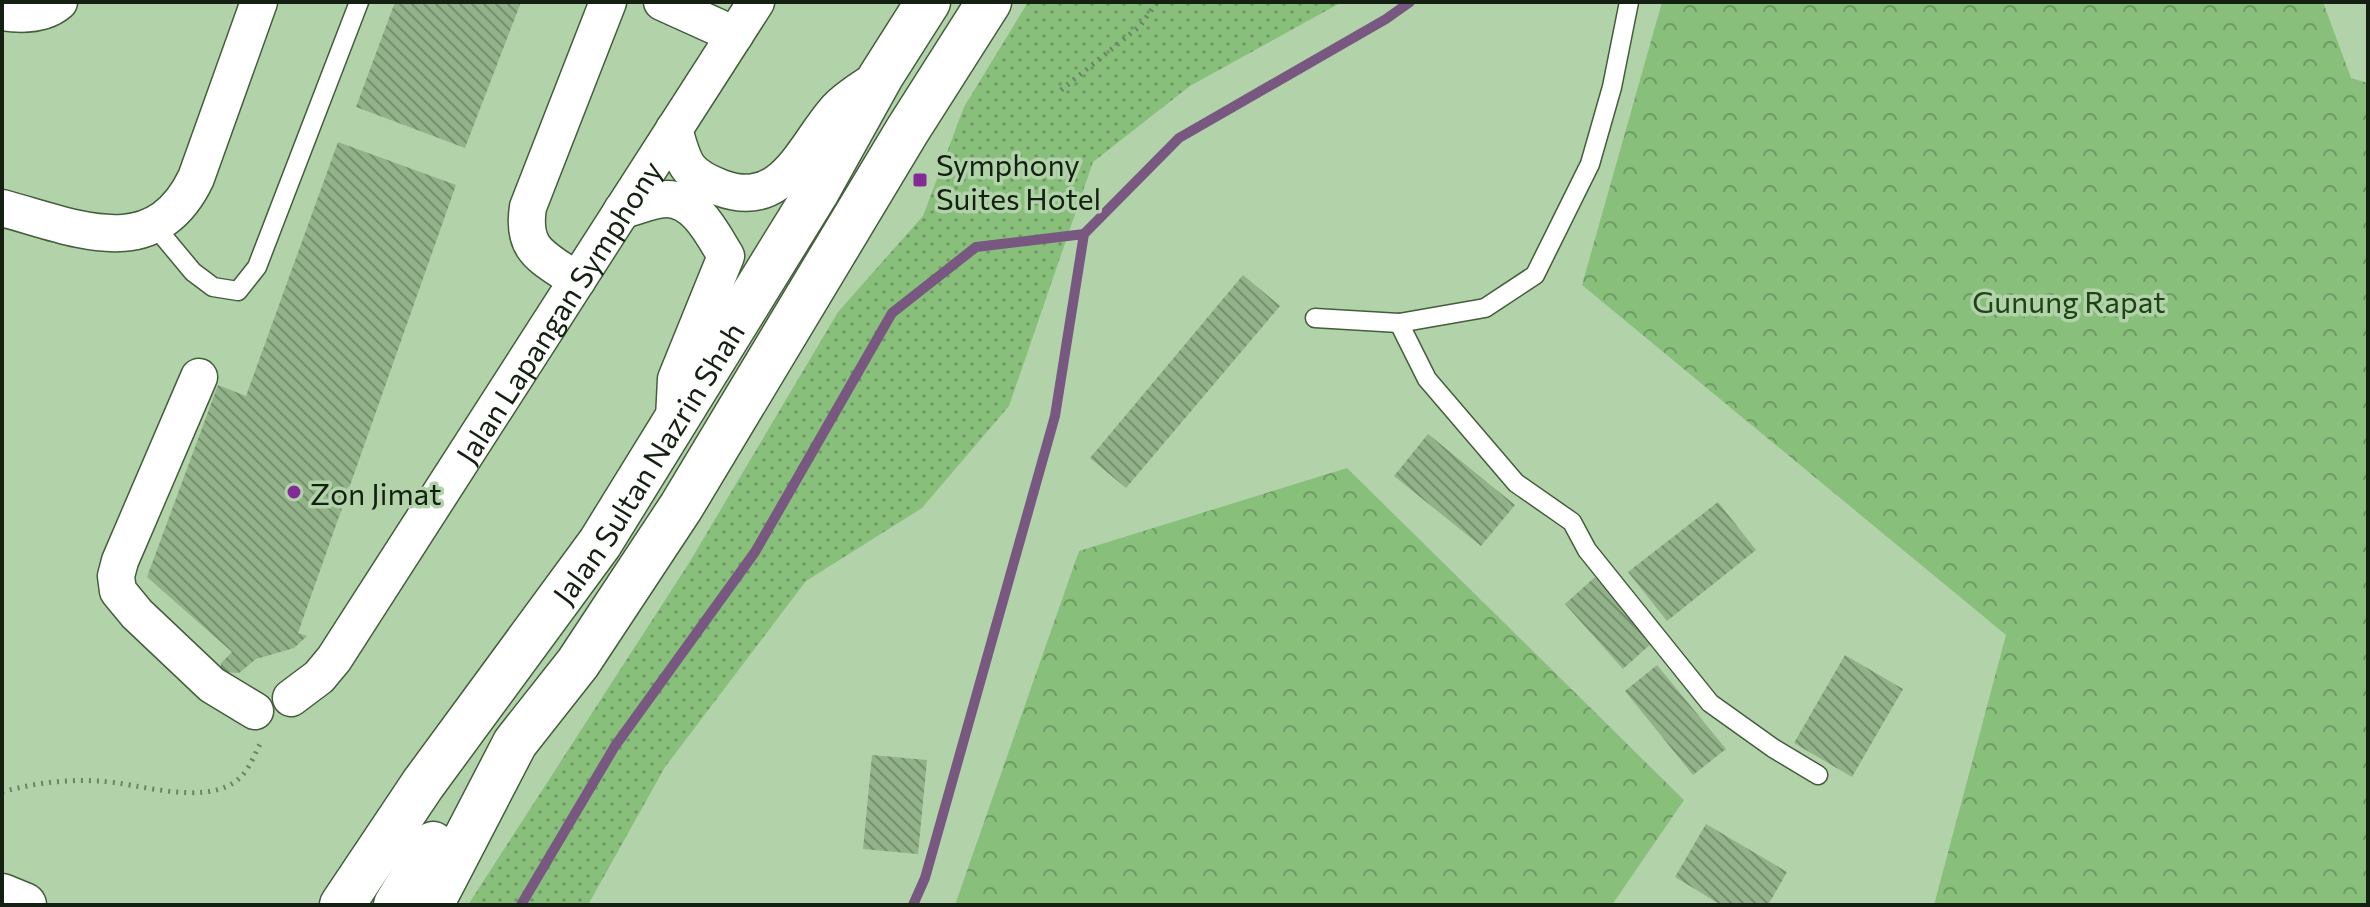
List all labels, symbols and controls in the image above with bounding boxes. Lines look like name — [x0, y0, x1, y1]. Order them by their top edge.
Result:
place label: Symphony Suites Hotel — [936, 145, 1101, 216]
street label: Jalan Lapangan Symphony — [447, 153, 668, 469]
marker: Symphony Suites Hotel — [911, 171, 929, 189]
park label: Gunung Rapat — [1972, 282, 2166, 319]
street label: Jalan Sultan Nazrin Shah — [543, 315, 751, 611]
place label: Zon Jimat — [310, 474, 442, 511]
marker: Zon Jimat — [285, 483, 303, 501]

